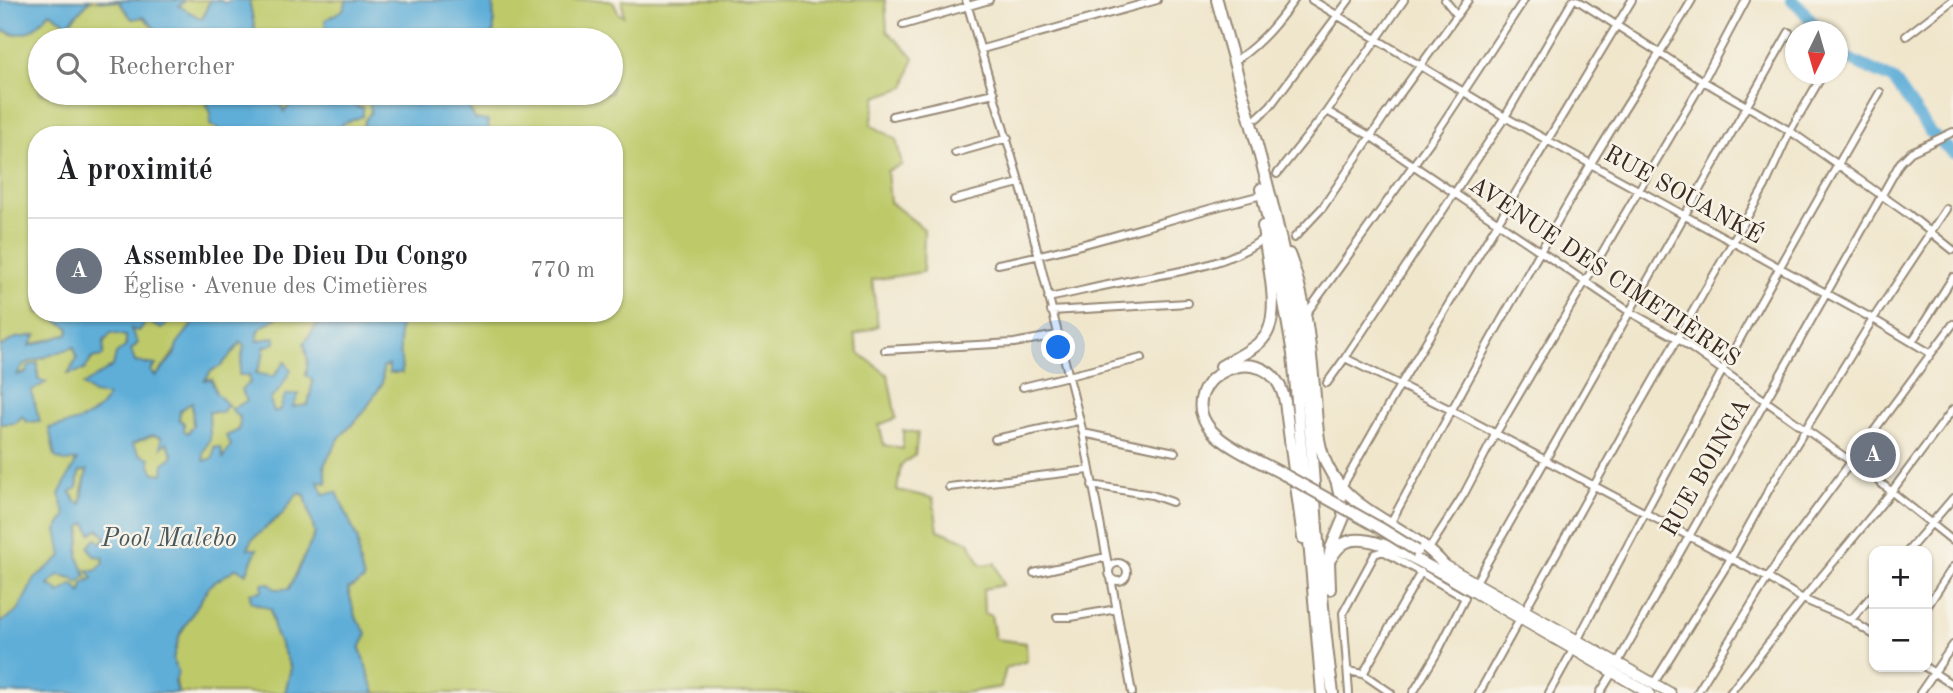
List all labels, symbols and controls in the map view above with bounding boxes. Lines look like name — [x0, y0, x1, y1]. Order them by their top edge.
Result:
north arrow — [1785, 21, 1848, 84]
search box — [28, 28, 623, 105]
icon: search — [52, 48, 90, 86]
text: Rechercher — [108, 54, 235, 80]
street label: RUE SOUANKÉ — [1600, 139, 1768, 249]
text: À proximité — [56, 156, 213, 186]
street label: AVENUE DES CIMETIÈRES — [1464, 170, 1746, 372]
text: Assemblee De Dieu Du Congo — [123, 244, 468, 270]
text: A — [70, 259, 88, 282]
text: 770 m — [530, 259, 595, 282]
text: Église · Avenue des Cimetières — [123, 275, 427, 298]
your location — [1041, 330, 1075, 364]
street label: RUE BOINGA — [1658, 395, 1756, 541]
pin: A — [1850, 429, 1896, 481]
water label: Pool Malebo — [100, 526, 237, 552]
map controls — [1869, 546, 1932, 672]
button: + — [1869, 546, 1932, 609]
button: − — [1869, 609, 1932, 672]

